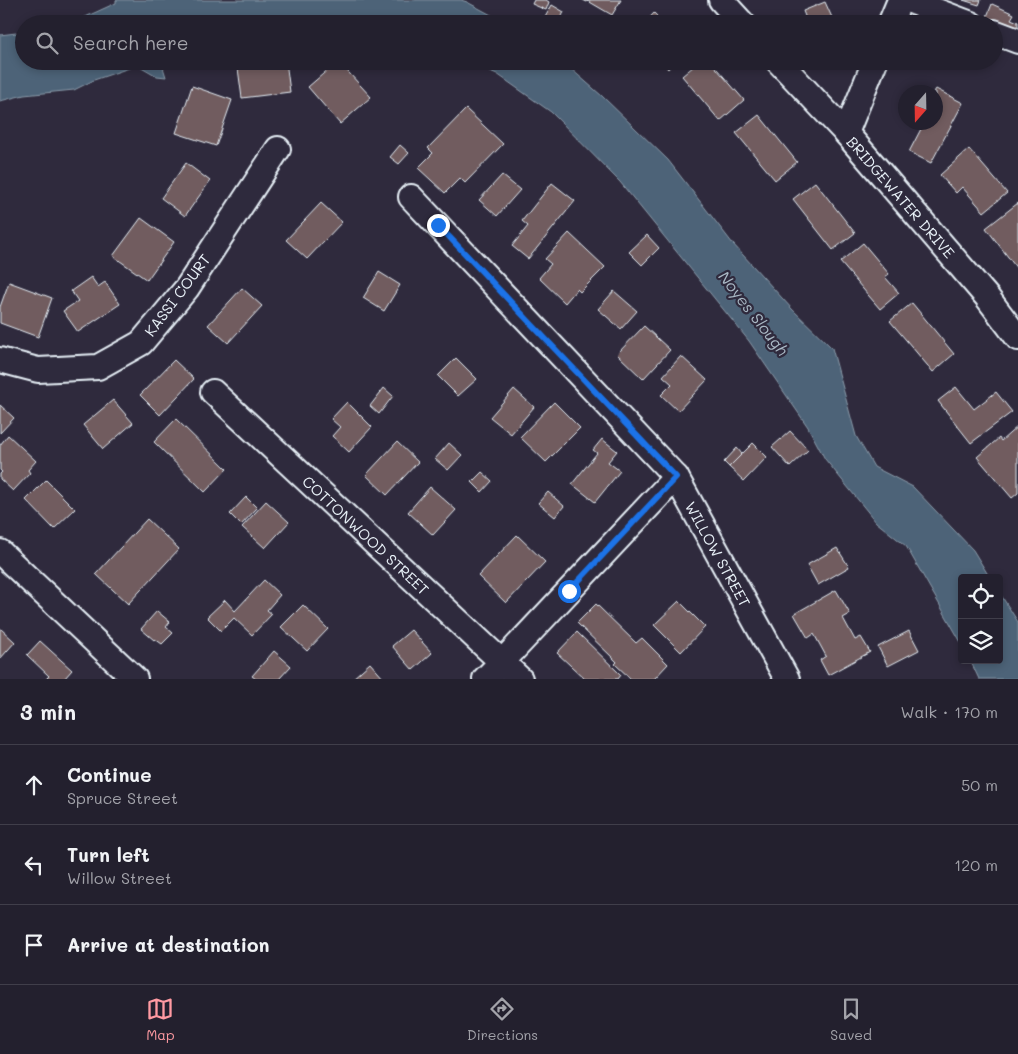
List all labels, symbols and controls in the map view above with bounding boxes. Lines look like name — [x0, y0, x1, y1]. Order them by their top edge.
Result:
search box — [15, 15, 1003, 70]
icon: search — [33, 29, 61, 57]
text: Search here — [73, 30, 189, 55]
north arrow — [898, 85, 943, 130]
street label: BRIDGEWATER DRIVE — [843, 132, 960, 262]
route end — [427, 214, 450, 237]
street label: KASSI COURT — [139, 250, 215, 340]
water label: Noyes Slough — [714, 266, 794, 360]
street label: COTTONWOOD STREET — [298, 471, 434, 599]
street label: WILLOW STREET — [681, 498, 755, 610]
map controls — [958, 574, 1003, 664]
button: locate — [958, 574, 1003, 619]
route start — [558, 580, 581, 603]
button: layers — [958, 619, 1003, 664]
text: 3 min — [20, 698, 76, 725]
text: Walk · 170 m — [900, 701, 998, 722]
text: Continue — [67, 762, 152, 787]
icon: ahead — [20, 771, 48, 799]
text: 50 m — [961, 774, 998, 795]
text: Spruce Street — [67, 787, 178, 808]
text: Turn left — [67, 842, 150, 867]
icon: left — [20, 851, 48, 879]
text: 120 m — [954, 854, 998, 875]
text: Willow Street — [67, 867, 172, 888]
icon: arrive — [20, 931, 48, 959]
text: Arrive at destination — [67, 932, 270, 957]
tab: Map — [146, 995, 175, 1044]
tab: Directions — [467, 995, 538, 1044]
tab: Saved — [830, 995, 872, 1044]

